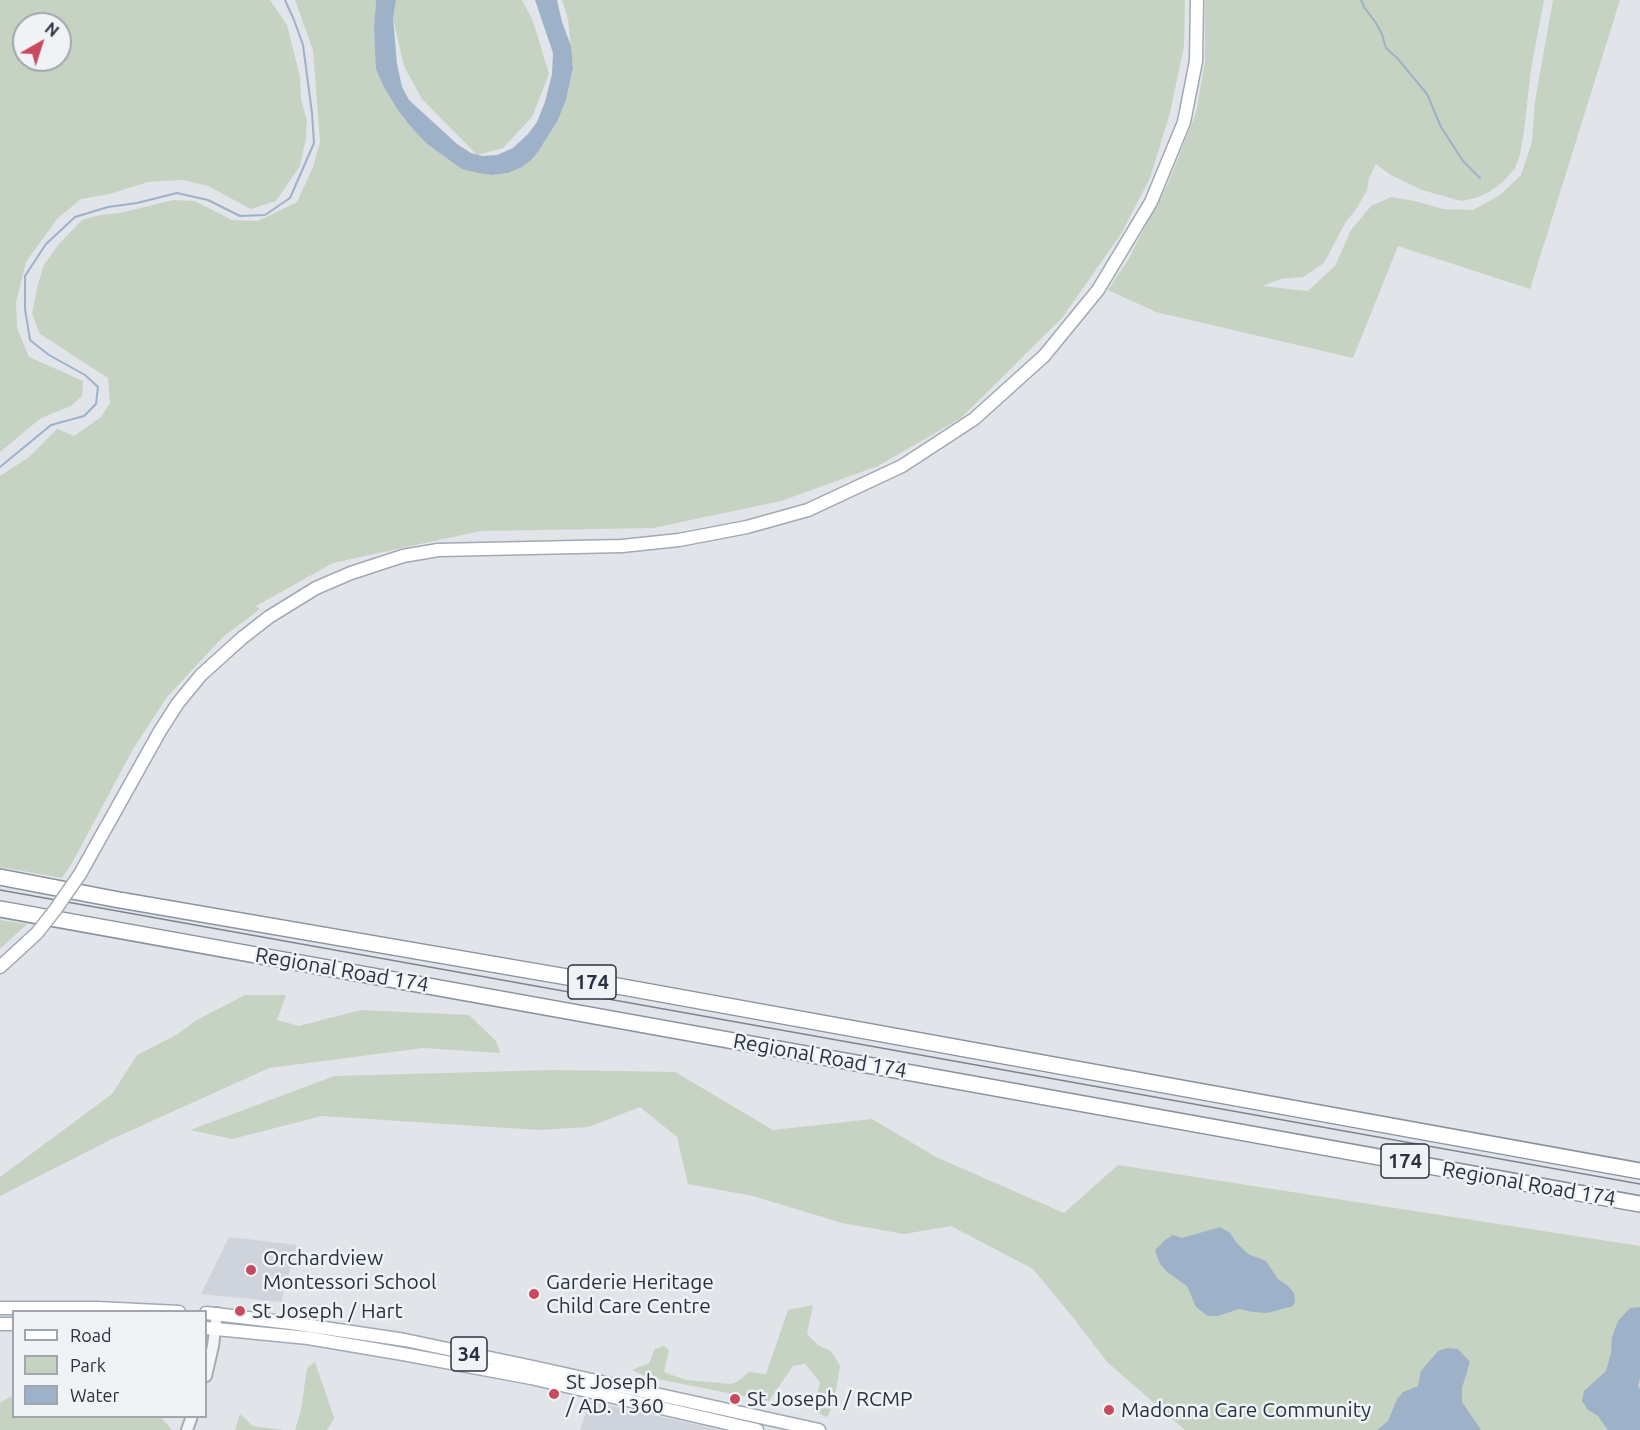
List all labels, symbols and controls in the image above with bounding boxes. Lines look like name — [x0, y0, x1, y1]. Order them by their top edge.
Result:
north arrow — [12, 12, 72, 72]
text: N — [42, 19, 62, 40]
street label: Regional Road 174 — [253, 942, 431, 998]
road number: 174 — [568, 965, 616, 999]
street label: Regional Road 174 — [731, 1028, 909, 1084]
road number: 174 — [1381, 1144, 1429, 1178]
street label: Regional Road 174 — [1440, 1156, 1618, 1212]
place label: Orchardview Montessori School — [263, 1245, 437, 1295]
marker: Orchardview Montessori School — [244, 1263, 258, 1277]
place label: Garderie Heritage Child Care Centre — [546, 1269, 714, 1319]
marker: Garderie Heritage Child Care Centre — [527, 1287, 541, 1301]
place label: St Joseph / Hart — [252, 1298, 403, 1324]
marker: St Joseph / Hart — [233, 1304, 247, 1318]
legend — [12, 1310, 207, 1418]
text: Road — [70, 1325, 112, 1345]
road number: 34 — [451, 1337, 487, 1371]
text: Park — [70, 1355, 106, 1375]
place label: St Joseph / AD. 1360 — [566, 1369, 664, 1419]
text: Water — [70, 1385, 119, 1405]
place label: St Joseph / RCMP — [747, 1386, 913, 1412]
marker: St Joseph / AD. 1360 — [547, 1387, 561, 1401]
marker: St Joseph / RCMP — [728, 1392, 742, 1406]
place label: Madonna Care Community — [1121, 1397, 1371, 1423]
marker: Madonna Care Community — [1102, 1403, 1116, 1417]

